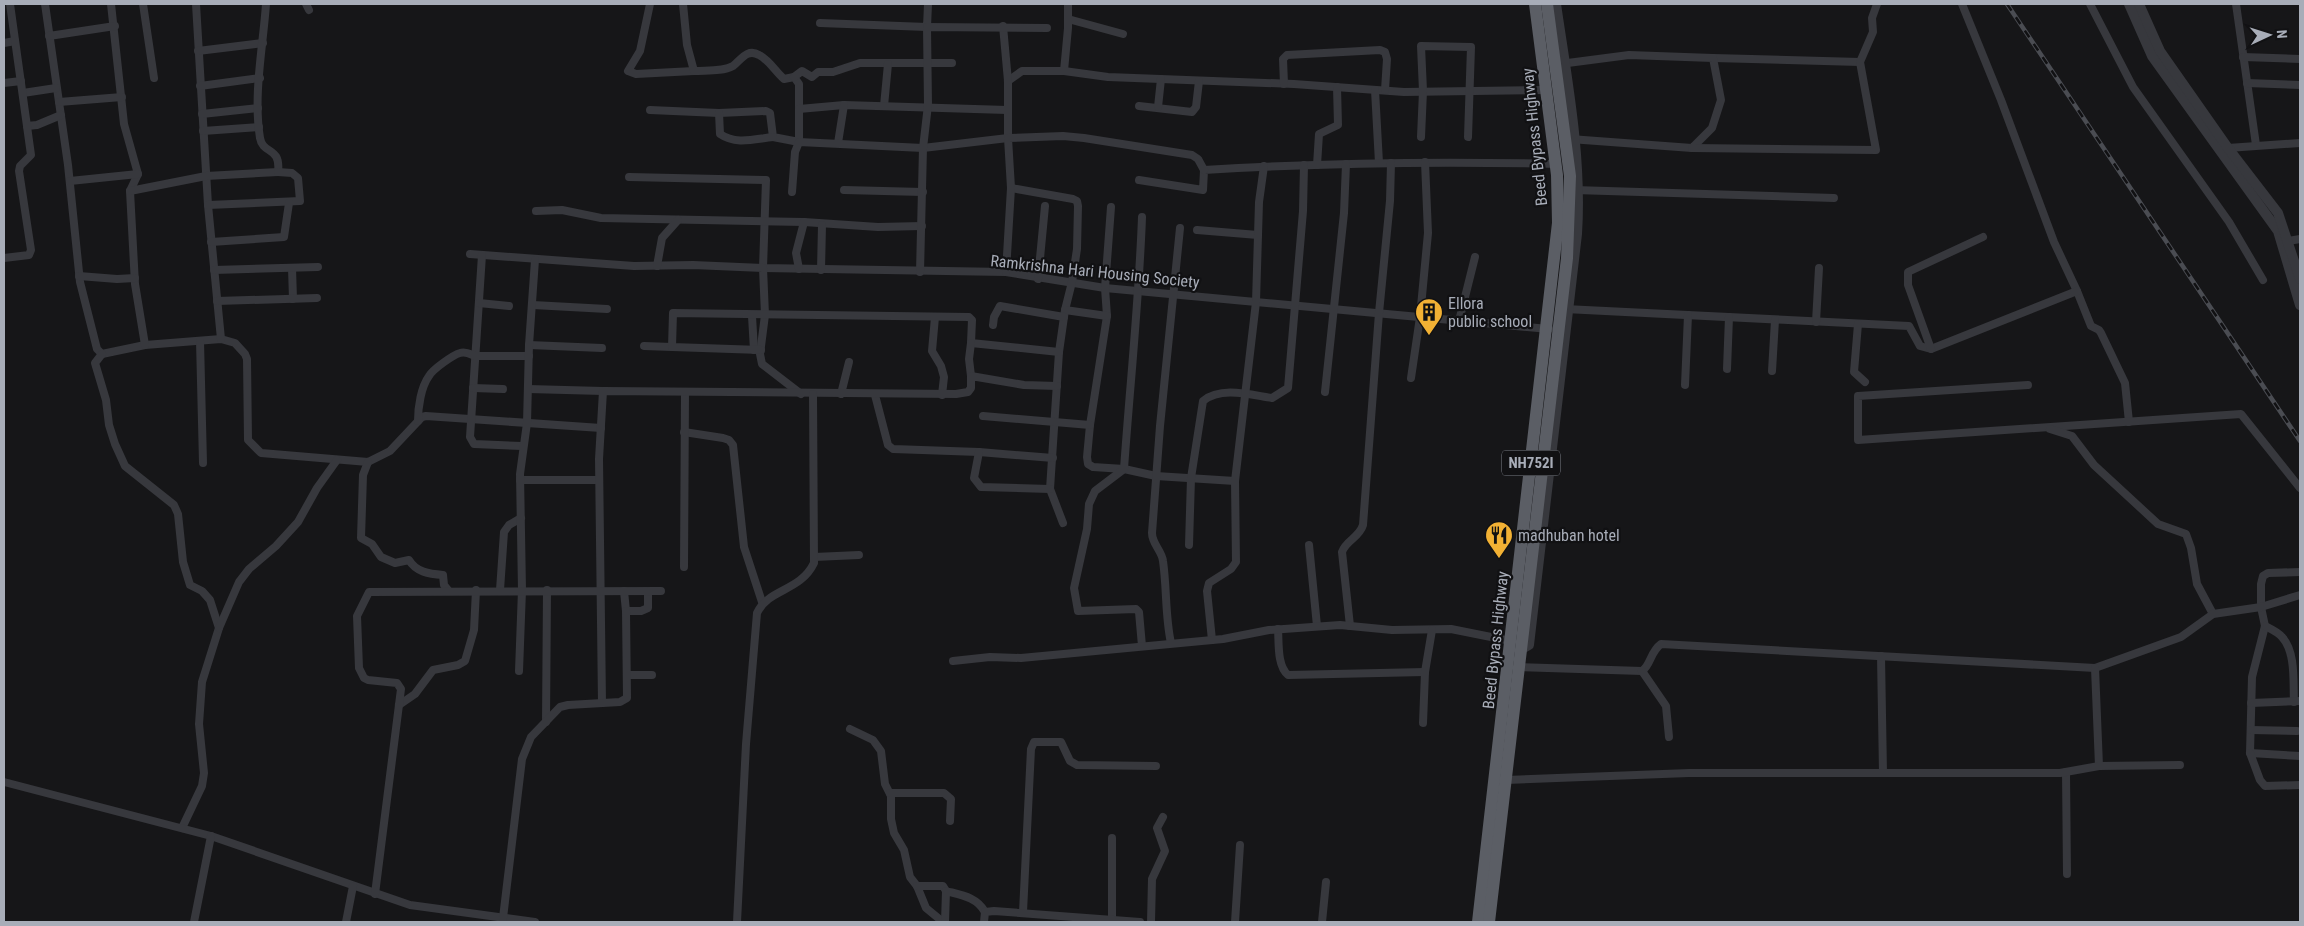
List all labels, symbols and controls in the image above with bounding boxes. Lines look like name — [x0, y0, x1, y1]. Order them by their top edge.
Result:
north arrow — [2244, 10, 2294, 60]
text: N — [2274, 29, 2290, 39]
street label: Beed Bypass Highway — [1518, 67, 1551, 207]
street label: Ramkrishna Hari Housing Society — [989, 251, 1201, 292]
place label: Ellora public school — [1448, 294, 1532, 331]
building icon: Ellora public school — [1414, 297, 1444, 336]
road number: NH752I — [1502, 450, 1560, 476]
restaurant icon: madhuban hotel — [1484, 520, 1514, 559]
place label: madhuban hotel — [1518, 526, 1620, 545]
street label: Beed Bypass Highway — [1479, 570, 1512, 710]

